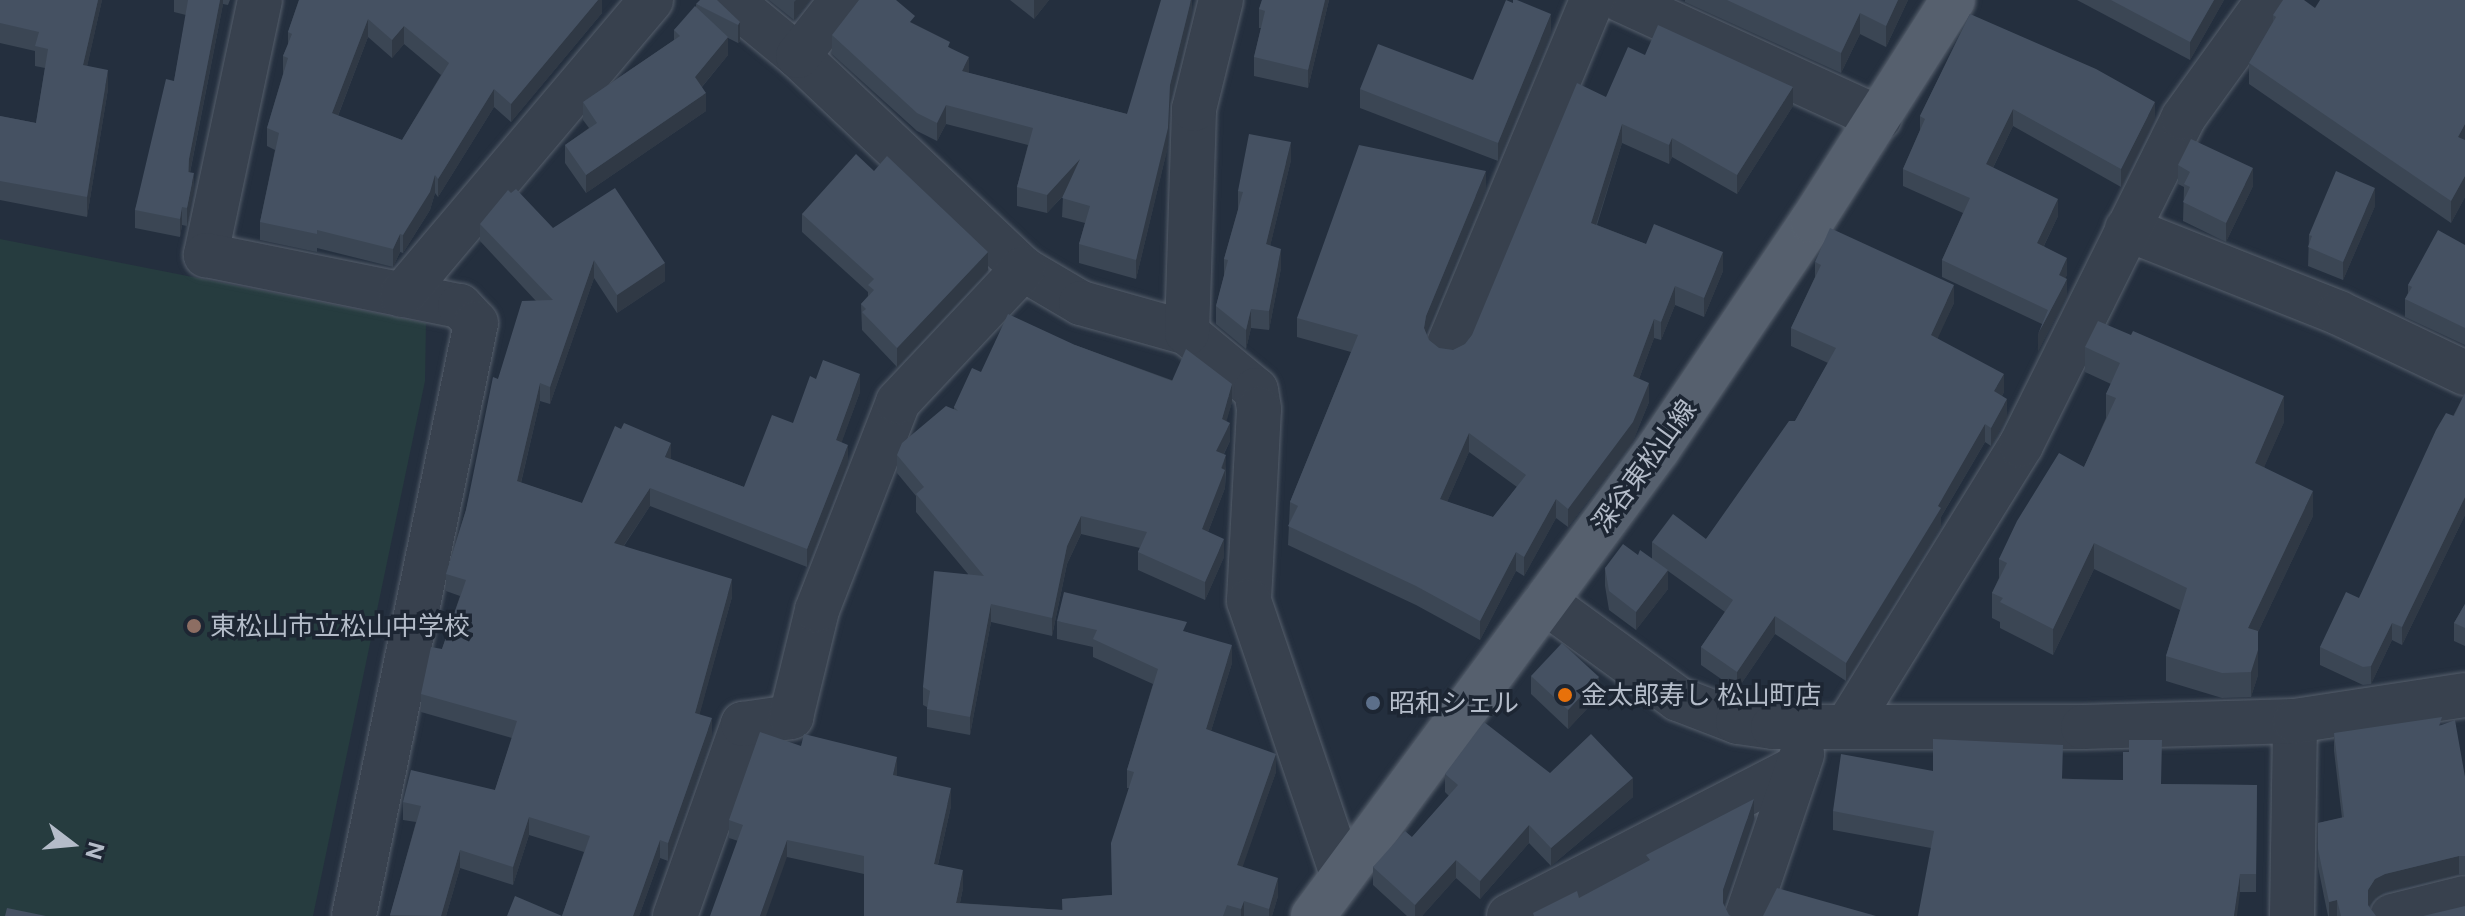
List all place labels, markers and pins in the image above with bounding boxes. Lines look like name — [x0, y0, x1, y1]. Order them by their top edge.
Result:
place label: 東松山市立松山中学校 — [210, 610, 470, 642]
marker: 東松山市立松山中学校 — [185, 617, 203, 635]
place label: 金太郎寿し 松山町店 — [1581, 679, 1821, 711]
marker: 金太郎寿し 松山町店 — [1556, 686, 1574, 704]
place label: 昭和シェル — [1389, 687, 1519, 719]
marker: 昭和シェル — [1364, 694, 1382, 712]

